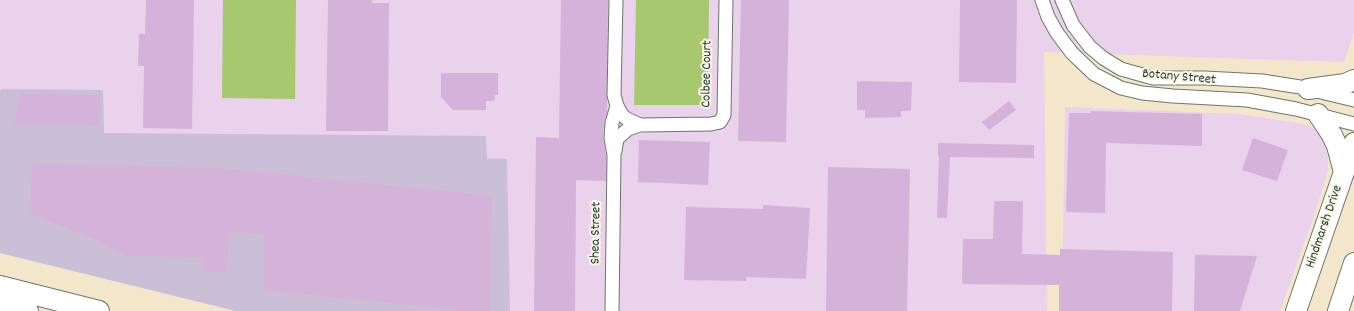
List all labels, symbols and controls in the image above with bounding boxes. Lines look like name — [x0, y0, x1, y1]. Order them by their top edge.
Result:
street label: Colbee Court — [699, 40, 717, 108]
street label: Botany Street — [1141, 66, 1217, 90]
street label: Hindmarsh Drive — [1303, 183, 1347, 271]
street label: Shea Street — [588, 202, 606, 264]

